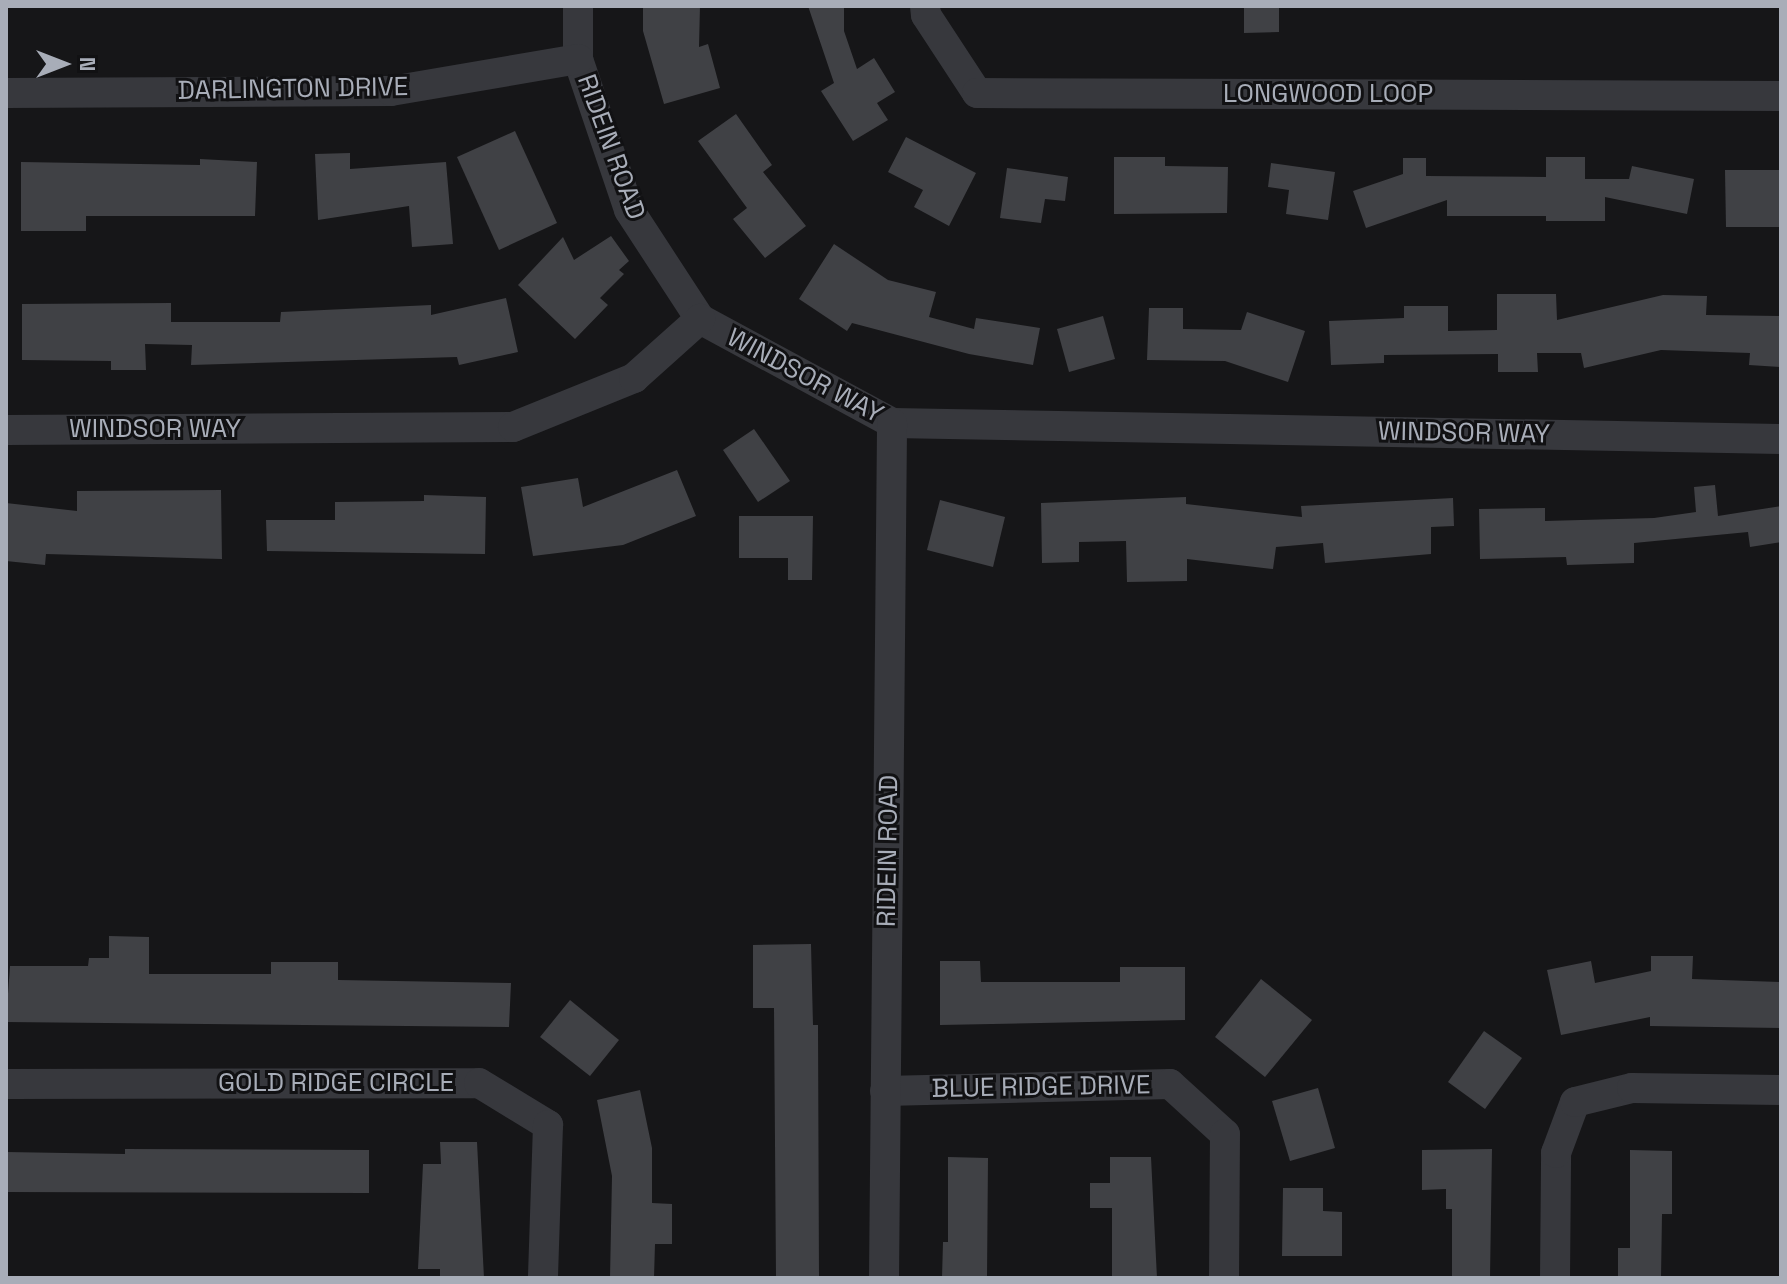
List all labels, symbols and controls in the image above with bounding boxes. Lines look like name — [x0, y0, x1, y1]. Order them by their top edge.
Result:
north arrow — [24, 24, 104, 104]
text: N — [74, 57, 102, 71]
street label: RIDEIN ROAD — [570, 70, 652, 224]
street label: DARLINGTON DRIVE — [177, 71, 409, 107]
street label: LONGWOOD LOOP — [1223, 78, 1433, 110]
street label: WINDSOR WAY — [722, 322, 888, 430]
street label: WINDSOR WAY — [69, 413, 241, 445]
street label: WINDSOR WAY — [1378, 416, 1550, 450]
street label: RIDEIN ROAD — [871, 775, 905, 927]
street label: GOLD RIDGE CIRCLE — [218, 1067, 454, 1099]
street label: BLUE RIDGE DRIVE — [931, 1069, 1151, 1105]

